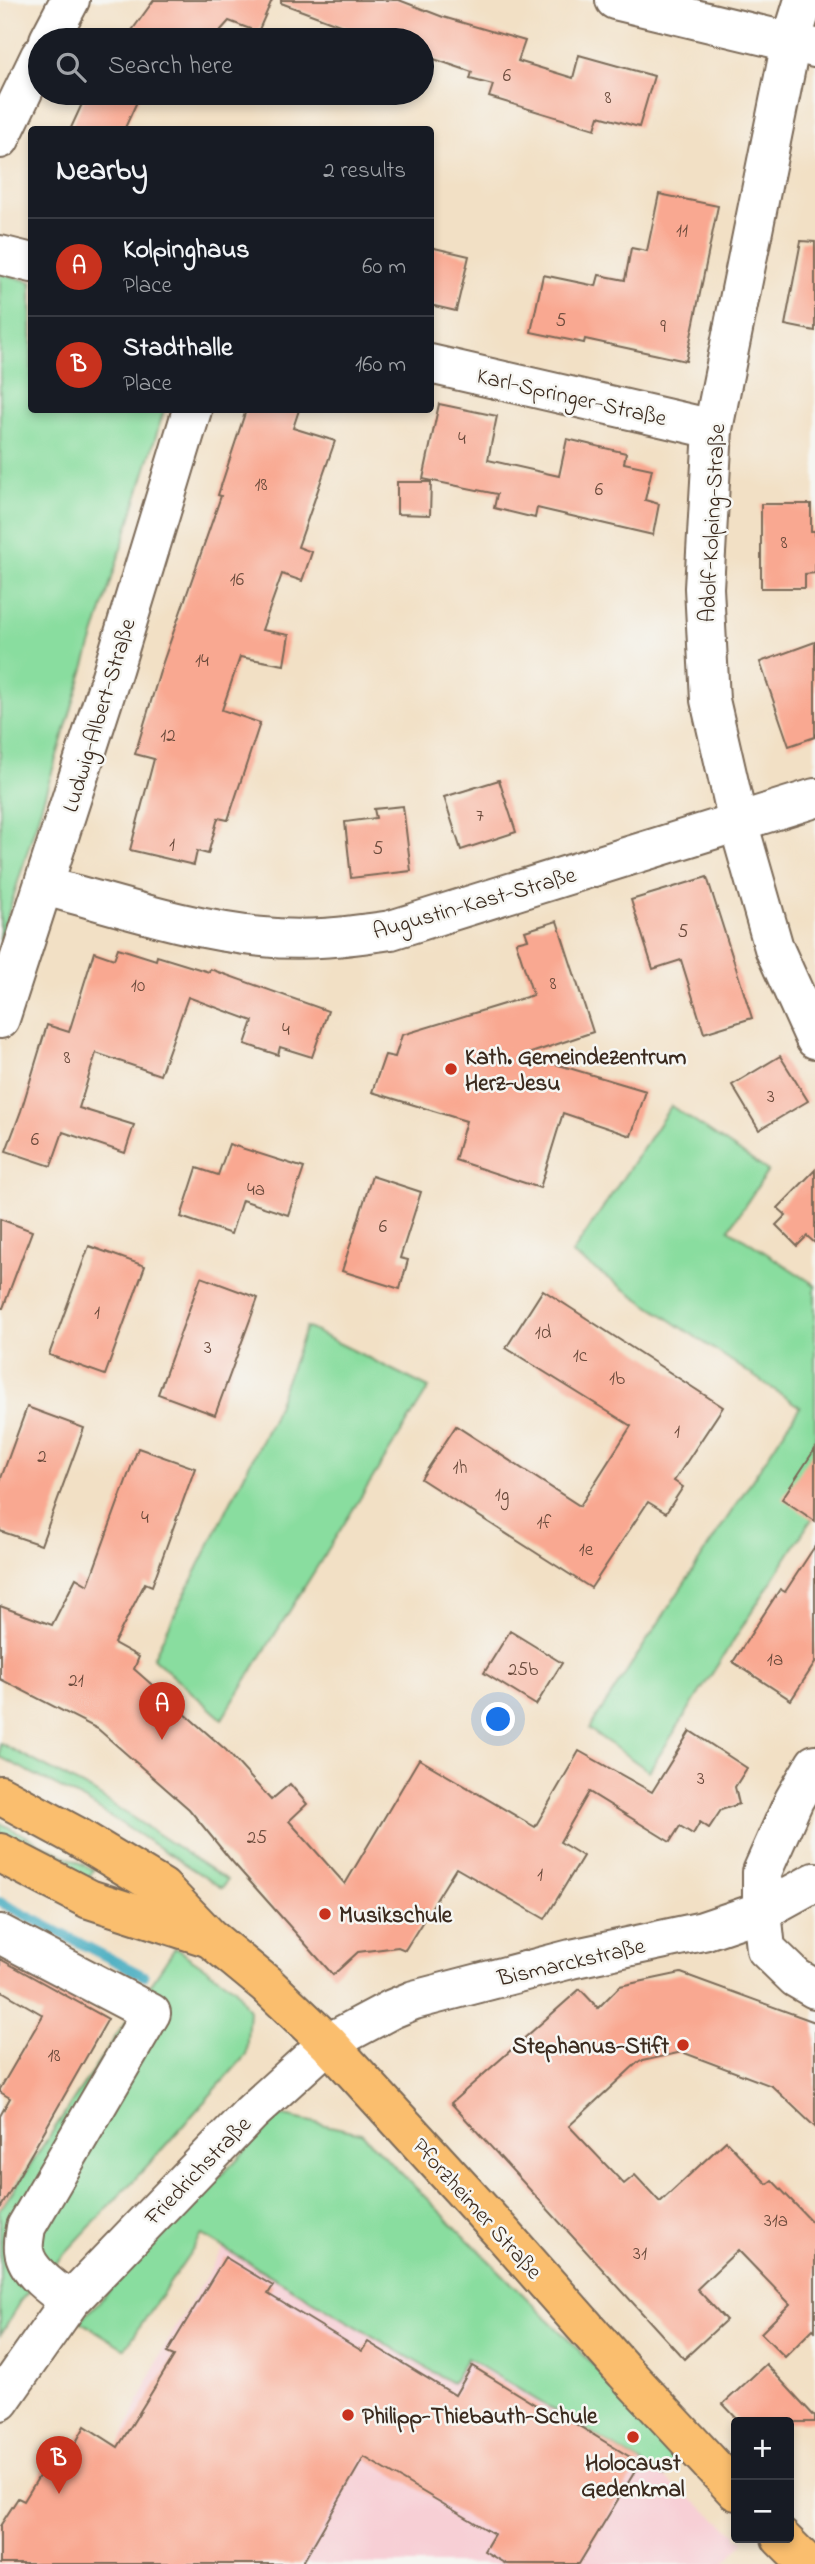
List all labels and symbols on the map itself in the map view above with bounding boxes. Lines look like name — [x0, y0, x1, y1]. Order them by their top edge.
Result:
house number: 6 — [503, 63, 511, 90]
house number: 8 — [604, 85, 612, 112]
house number: 11 — [676, 218, 688, 245]
house number: 5 — [556, 308, 567, 335]
house number: 9 — [660, 314, 666, 341]
street label: Karl-Springer-Straße — [473, 361, 670, 437]
street label: Adolf-Kolping-Straße — [692, 422, 736, 623]
house number: 4 — [458, 426, 466, 453]
house number: 18 — [254, 472, 268, 499]
house number: 6 — [595, 477, 603, 504]
house number: 8 — [780, 530, 788, 557]
house number: 16 — [230, 567, 244, 594]
street label: Ludwig-Albert-Straße — [55, 614, 147, 817]
house number: 14 — [195, 648, 209, 675]
house number: 12 — [160, 723, 176, 750]
house number: 7 — [476, 803, 484, 830]
house number: 1 — [169, 832, 175, 859]
house number: 5 — [373, 836, 384, 863]
street label: Augustin-Kast-Straße — [369, 859, 581, 950]
house number: 5 — [678, 919, 689, 946]
house number: 8 — [549, 971, 557, 998]
house number: 10 — [131, 973, 145, 1000]
house number: 4 — [282, 1017, 290, 1044]
place label: Kath. Gemeindezentrum Herz-Jesu — [465, 1042, 686, 1101]
house number: 8 — [63, 1045, 71, 1072]
marker: Kath. Gemeindezentrum Herz-Jesu — [443, 1061, 459, 1077]
house number: 3 — [767, 1084, 775, 1111]
house number: 6 — [31, 1127, 39, 1154]
house number: 4a — [247, 1177, 265, 1204]
house number: 6 — [379, 1214, 387, 1241]
house number: 1 — [94, 1300, 100, 1327]
house number: 1d — [535, 1320, 552, 1347]
house number: 3 — [204, 1335, 212, 1362]
house number: 1c — [573, 1343, 588, 1370]
house number: 1b — [609, 1366, 625, 1393]
house number: 1 — [674, 1419, 680, 1446]
house number: 2 — [37, 1444, 47, 1471]
house number: 1h — [452, 1455, 468, 1482]
house number: 1g — [495, 1482, 509, 1511]
house number: 4 — [141, 1505, 149, 1532]
house number: 1f — [537, 1510, 552, 1537]
house number: 1e — [579, 1537, 594, 1564]
house number: 1a — [767, 1647, 783, 1674]
house number: 25b — [508, 1657, 538, 1684]
house number: 21 — [68, 1668, 84, 1695]
pin: A — [139, 1682, 185, 1740]
your location — [481, 1702, 515, 1736]
house number: 3 — [697, 1766, 705, 1793]
house number: 25 — [247, 1825, 267, 1852]
house number: 1 — [537, 1862, 543, 1889]
place label: Musikschule — [339, 1900, 453, 1933]
marker: Musikschule — [317, 1906, 333, 1922]
street label: Bismarckstraße — [494, 1930, 649, 1997]
place label: Stephanus-Stift — [512, 2031, 669, 2064]
marker: Stephanus-Stift — [675, 2037, 691, 2053]
house number: 18 — [47, 2043, 61, 2070]
street label: Friedrichstraße — [137, 2109, 260, 2235]
street label: Pforzheimer Straße — [403, 2131, 549, 2288]
house number: 31a — [764, 2208, 788, 2235]
house number: 31 — [633, 2241, 647, 2268]
place label: Philipp-Thiebauth-Schule — [362, 2401, 598, 2434]
marker: Philipp-Thiebauth-Schule — [340, 2407, 356, 2423]
marker: Holocaust Gedenkmal — [625, 2429, 641, 2445]
pin: B — [36, 2436, 82, 2494]
place label: Holocaust Gedenkmal — [581, 2448, 685, 2507]

